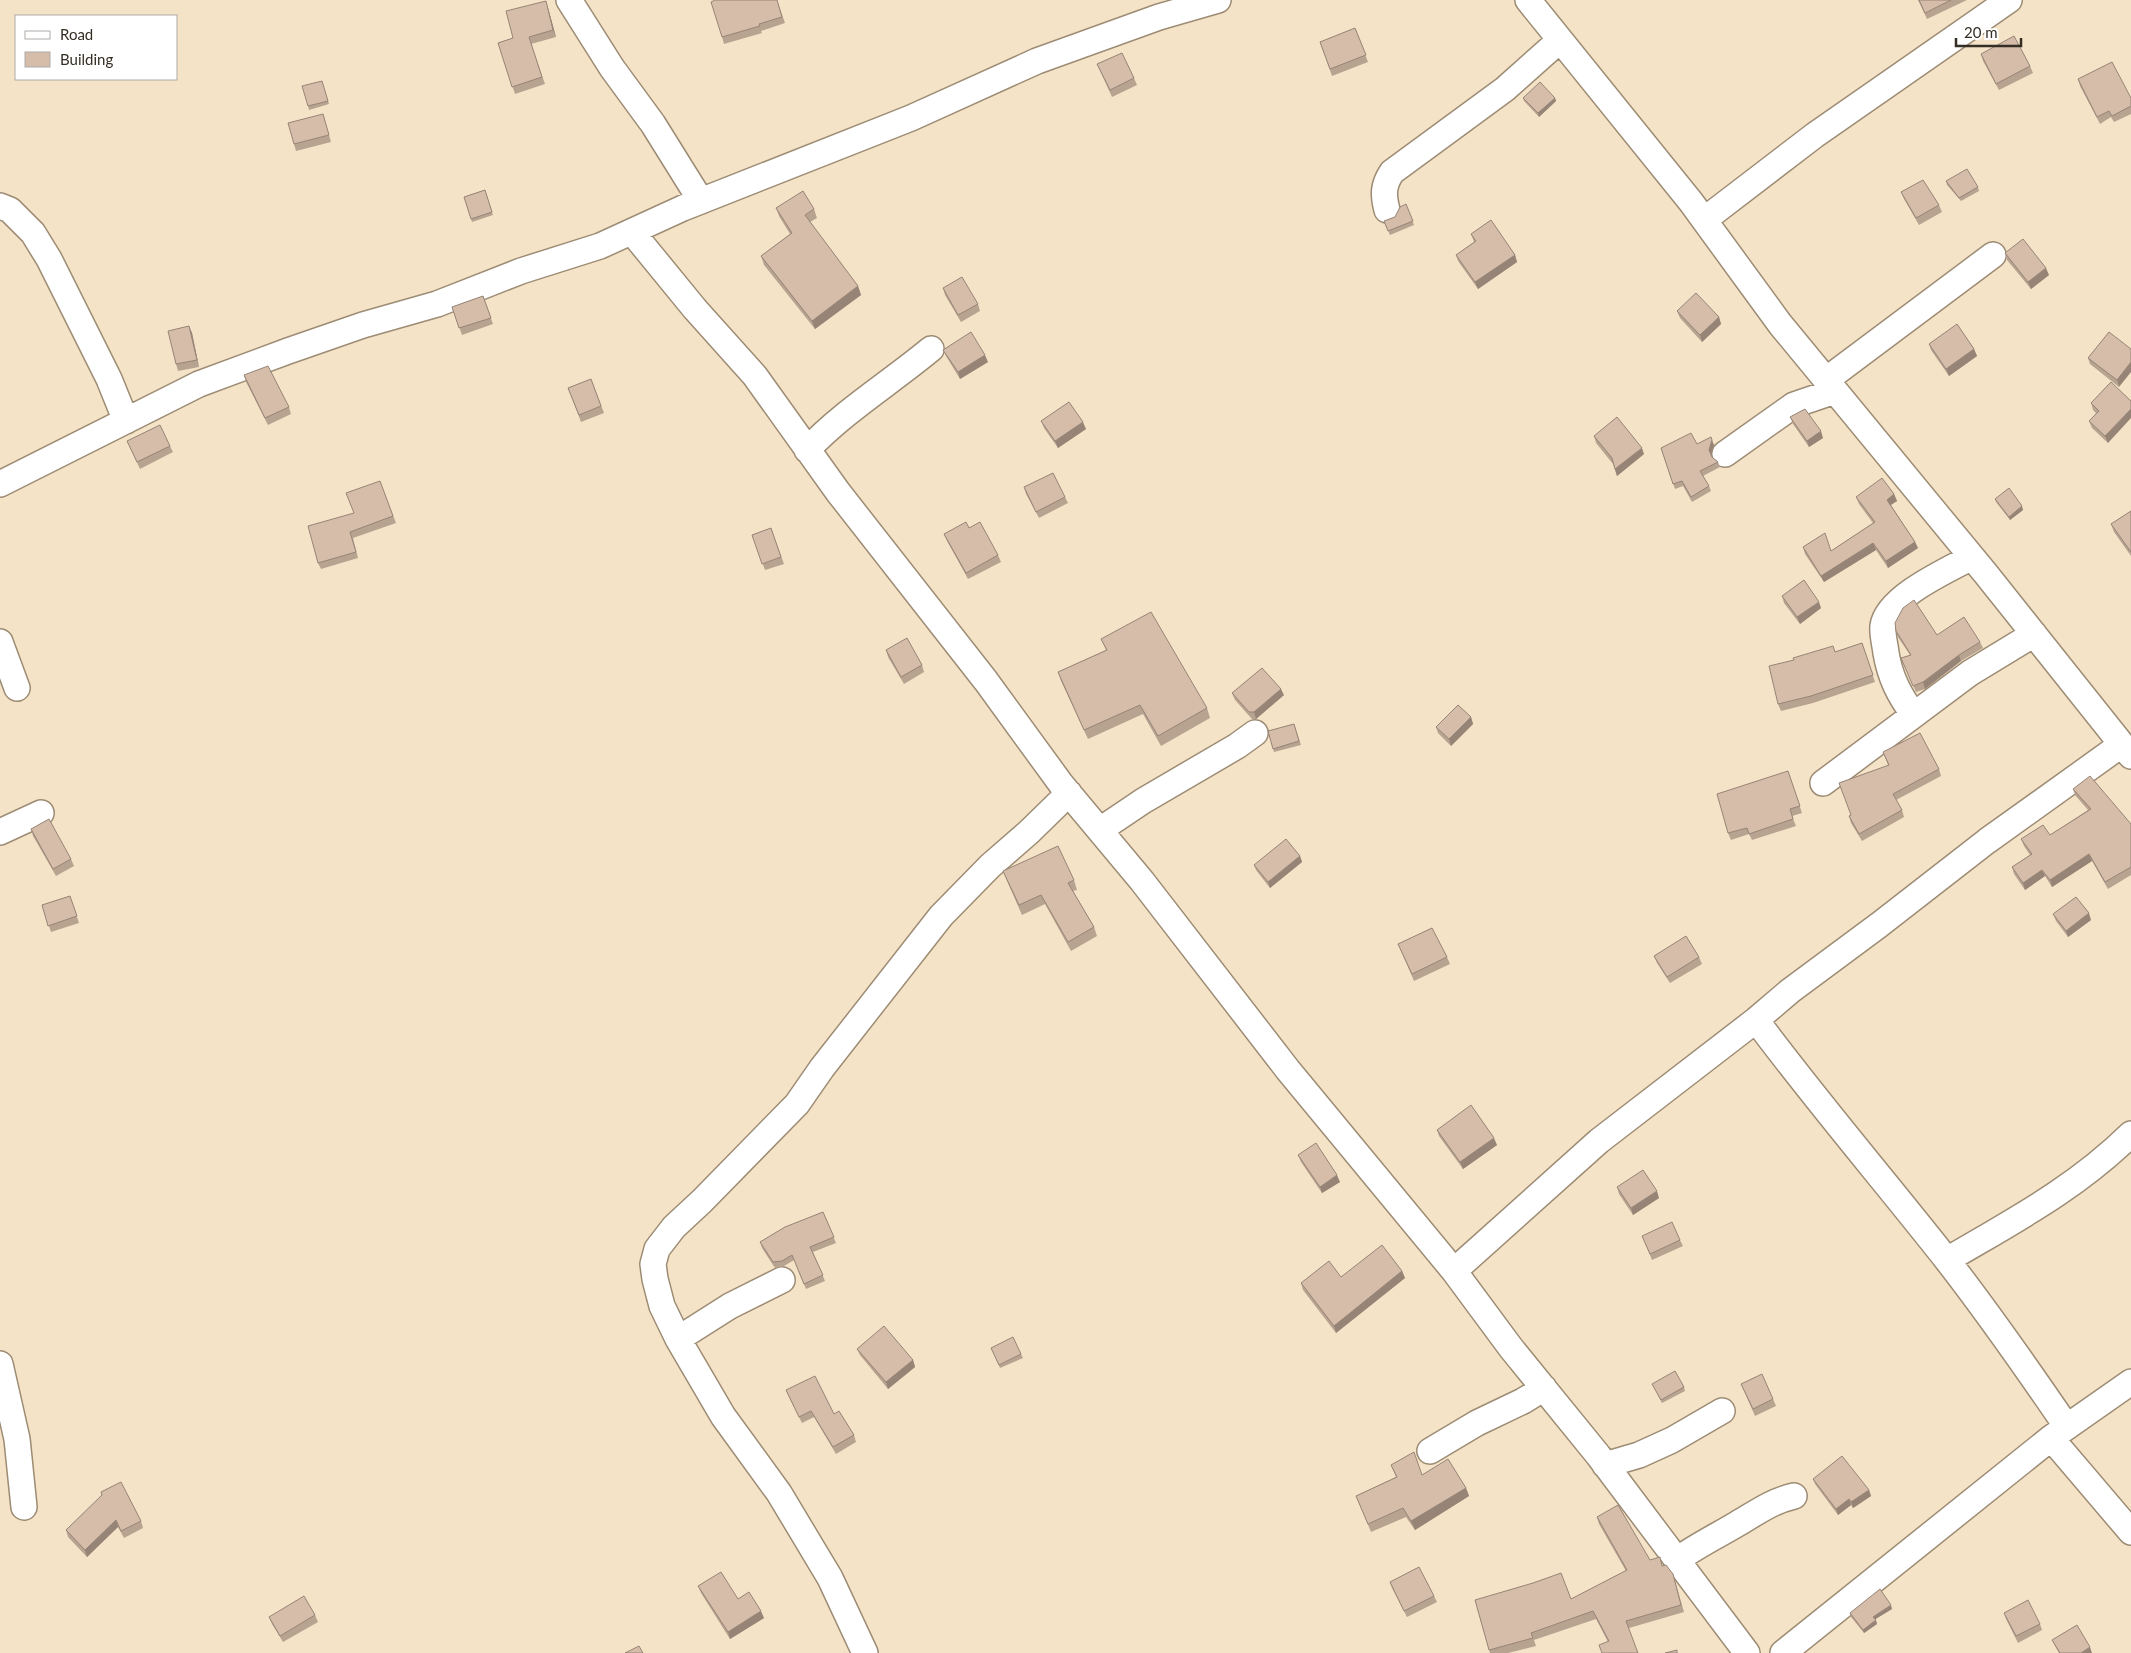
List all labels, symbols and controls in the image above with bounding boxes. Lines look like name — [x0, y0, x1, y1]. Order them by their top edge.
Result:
legend — [15, 15, 178, 80]
scale bar — [1956, 15, 2021, 47]
text: 20 m — [1964, 23, 1998, 41]
text: Road — [60, 25, 93, 43]
text: Building — [60, 50, 113, 68]

